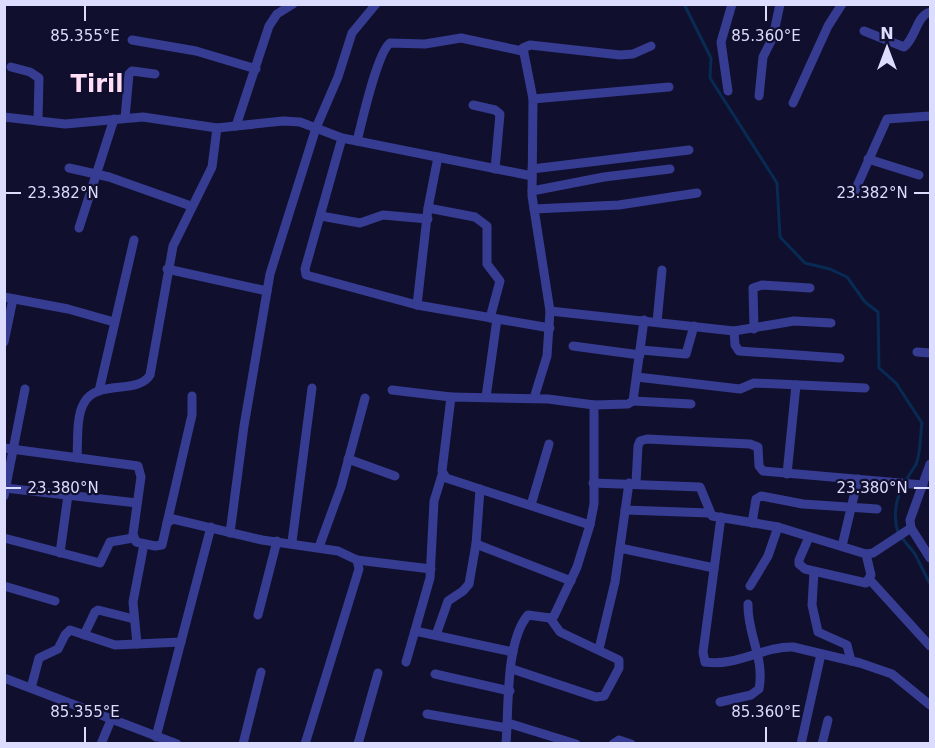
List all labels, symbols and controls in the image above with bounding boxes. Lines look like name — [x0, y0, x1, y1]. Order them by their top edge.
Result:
north arrow — [857, 18, 917, 78]
text: N — [880, 24, 894, 43]
text: 85.355°E — [50, 27, 120, 45]
text: 85.360°E — [731, 27, 801, 45]
district label: Tiril — [71, 70, 123, 98]
text: 23.382°N — [27, 184, 99, 202]
text: 23.382°N — [836, 184, 908, 202]
text: 23.380°N — [27, 479, 99, 497]
text: 23.380°N — [836, 479, 908, 497]
text: 85.355°E — [50, 703, 120, 721]
text: 85.360°E — [731, 703, 801, 721]

